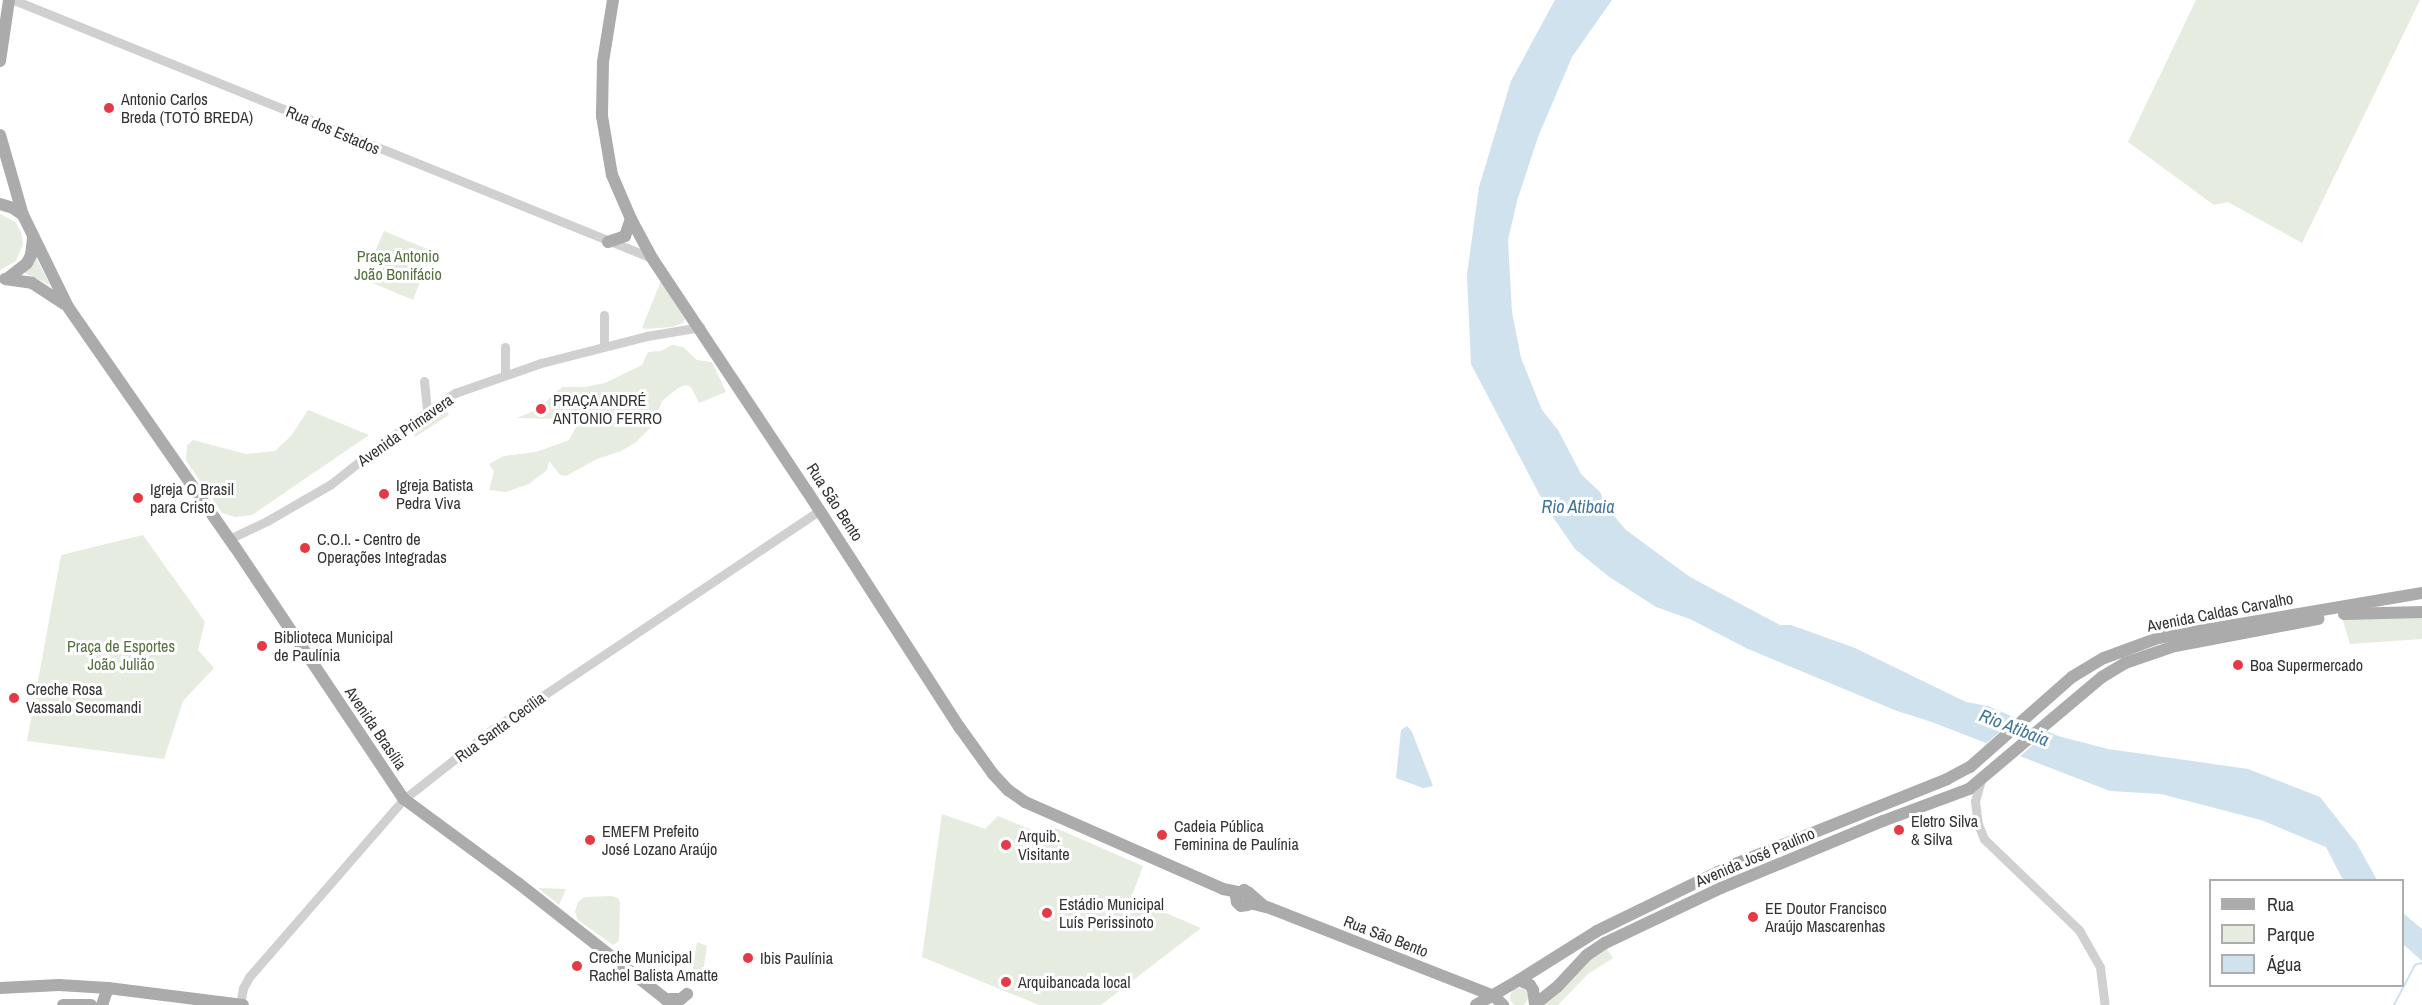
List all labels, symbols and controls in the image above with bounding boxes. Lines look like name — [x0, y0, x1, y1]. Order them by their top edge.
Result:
place label: Antonio Carlos Breda (TOTÓ BREDA) — [121, 89, 253, 127]
marker: Antonio Carlos Breda (TOTÓ BREDA) — [102, 101, 116, 115]
street label: Rua dos Estados — [283, 102, 383, 158]
park label: Praça Antonio João Bonifácio — [354, 246, 442, 284]
street label: Avenida Primavera — [354, 390, 456, 470]
place label: PRAÇA ANDRÉ ANTONIO FERRO — [553, 390, 662, 428]
marker: PRAÇA ANDRÉ ANTONIO FERRO — [534, 402, 548, 416]
street label: Rua São Bento — [803, 459, 867, 545]
place label: Igreja Batista Pedra Viva — [396, 475, 473, 513]
place label: Igreja O Brasil para Cristo — [150, 479, 234, 517]
marker: Igreja Batista Pedra Viva — [377, 487, 391, 501]
marker: Igreja O Brasil para Cristo — [131, 491, 145, 505]
water label: Rio Atibaia — [1541, 496, 1615, 518]
place label: C.O.I. - Centro de Operações Integradas — [317, 529, 447, 567]
marker: C.O.I. - Centro de Operações Integradas — [298, 541, 312, 555]
street label: Avenida Caldas Carvalho — [2145, 588, 2295, 636]
place label: Biblioteca Municipal de Paulínia — [274, 627, 393, 665]
park label: Praça de Esportes João Julião — [67, 636, 175, 674]
marker: Biblioteca Municipal de Paulínia — [255, 639, 269, 653]
place label: Boa Supermercado — [2250, 655, 2363, 675]
marker: Boa Supermercado — [2231, 658, 2245, 672]
place label: Creche Rosa Vassalo Secomandi — [26, 679, 142, 717]
street label: Avenida Brasília — [341, 683, 411, 773]
street label: Rua Santa Cecília — [451, 688, 549, 766]
marker: Creche Rosa Vassalo Secomandi — [7, 691, 21, 705]
water label: Rio Atibaia — [1976, 705, 2052, 751]
place label: Eletro Silva & Silva — [1911, 811, 1978, 849]
place label: Cadeia Pública Feminina de Paulínia — [1174, 816, 1299, 854]
place label: EMEFM Prefeito José Lozano Araújo — [602, 821, 718, 859]
street label: Avenida José Paulino — [1693, 823, 1817, 891]
marker: Eletro Silva & Silva — [1892, 823, 1906, 837]
place label: Arquib. Visitante — [1018, 826, 1070, 864]
marker: Cadeia Pública Feminina de Paulínia — [1155, 828, 1169, 842]
marker: EMEFM Prefeito José Lozano Araújo — [583, 833, 597, 847]
marker: Arquib. Visitante — [999, 838, 1013, 852]
legend — [2209, 879, 2404, 987]
text: Rua — [2267, 892, 2294, 917]
place label: Estádio Municipal Luís Perissinoto — [1059, 894, 1164, 932]
place label: EE Doutor Francisco Araújo Mascarenhas — [1765, 898, 1887, 936]
marker: Estádio Municipal Luís Perissinoto — [1040, 906, 1054, 920]
marker: EE Doutor Francisco Araújo Mascarenhas — [1746, 910, 1760, 924]
street label: Rua São Bento — [1341, 911, 1431, 961]
text: Parque — [2267, 922, 2315, 947]
place label: Creche Municipal Rachel Balista Amatte — [589, 947, 719, 985]
place label: Ibis Paulínia — [760, 948, 833, 968]
marker: Ibis Paulínia — [741, 951, 755, 965]
text: Água — [2267, 952, 2301, 977]
marker: Creche Municipal Rachel Balista Amatte — [570, 959, 584, 973]
place label: Arquibancada local — [1018, 972, 1130, 992]
marker: Arquibancada local — [999, 975, 1013, 989]

